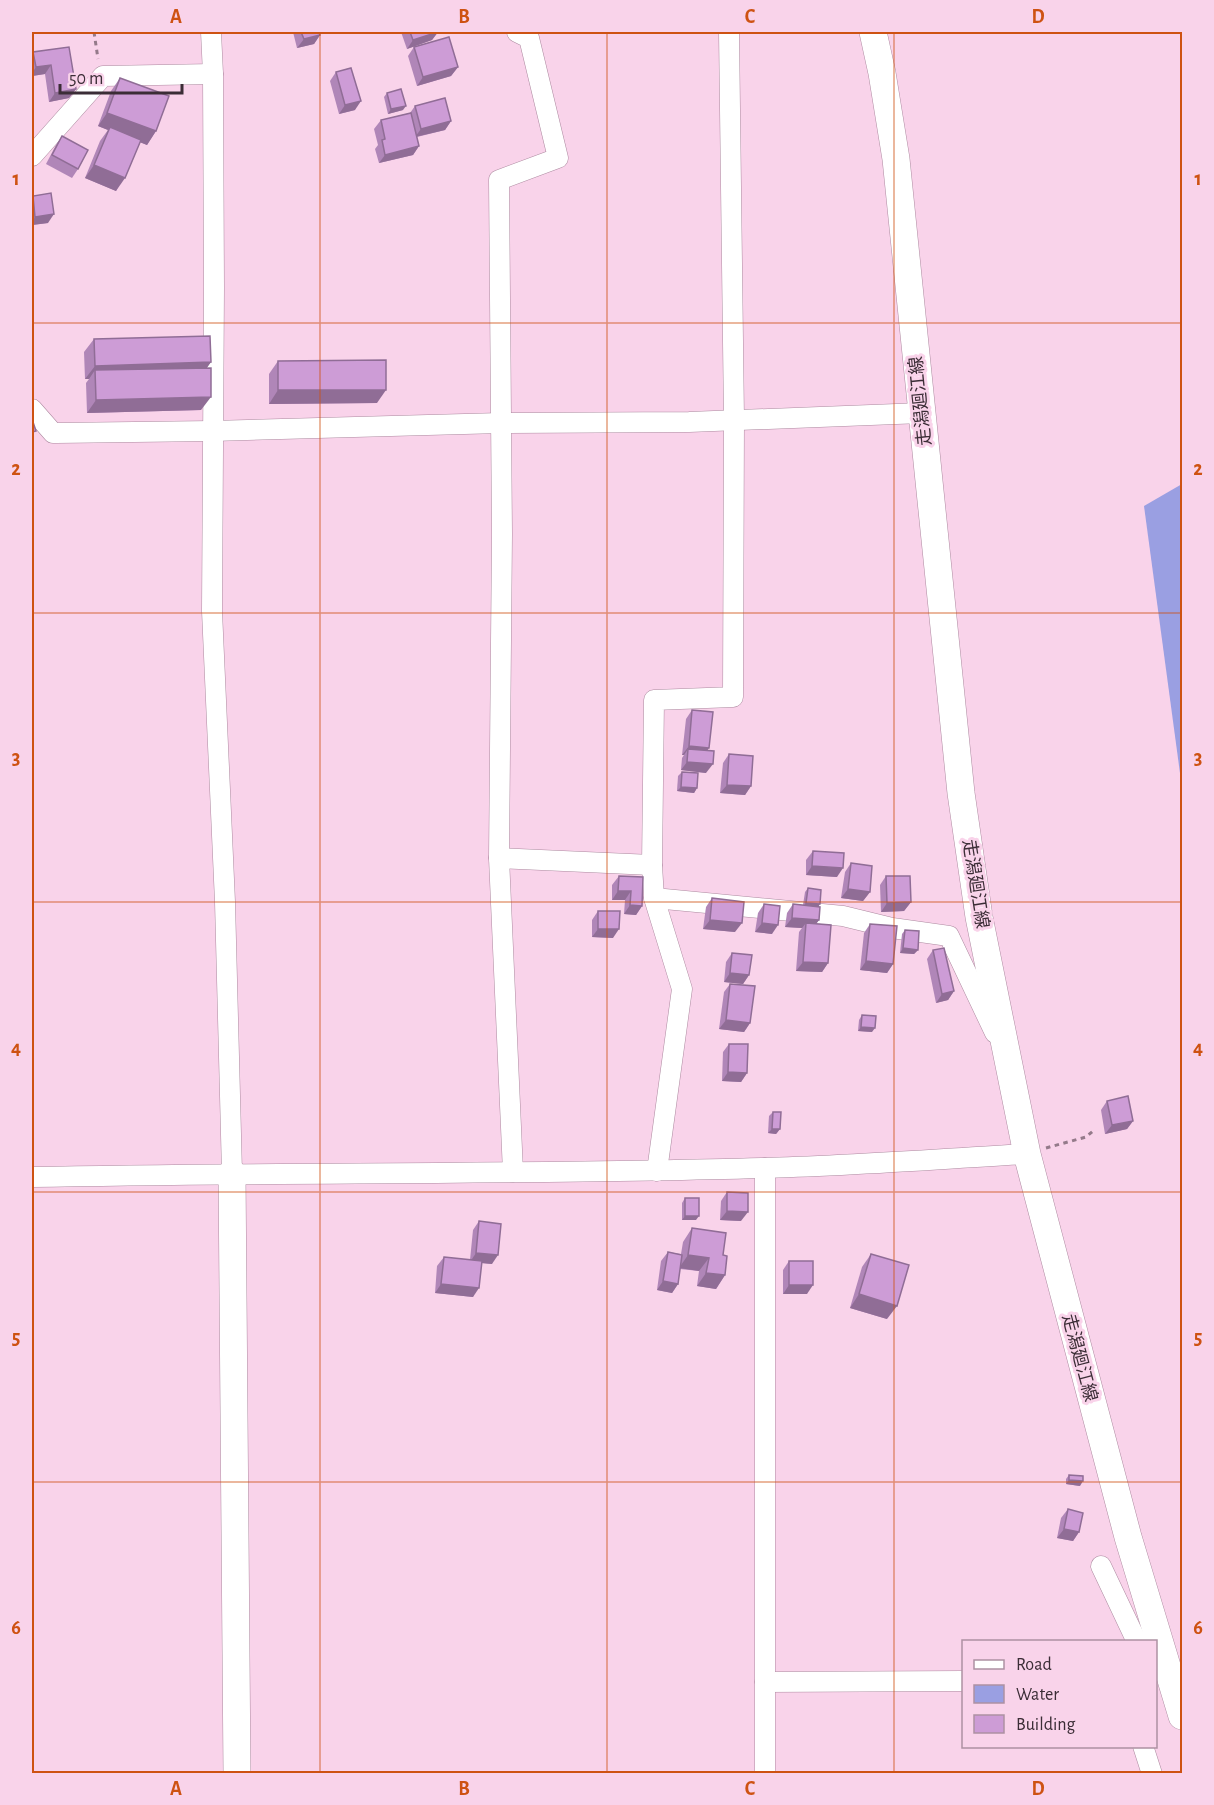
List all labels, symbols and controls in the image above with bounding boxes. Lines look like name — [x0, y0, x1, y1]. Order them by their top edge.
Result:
text: A — [170, 7, 182, 27]
text: B — [458, 7, 470, 27]
text: C — [745, 7, 756, 27]
text: D — [1031, 7, 1045, 27]
scale bar — [60, 57, 182, 95]
text: 50 m — [69, 70, 103, 88]
text: 1 — [12, 169, 20, 189]
text: 1 — [1194, 169, 1202, 189]
street label: 走潟廻江線 — [905, 355, 935, 447]
text: 2 — [11, 459, 21, 479]
text: 2 — [1193, 459, 1203, 479]
text: 3 — [12, 748, 20, 768]
text: 3 — [1194, 748, 1202, 768]
street label: 走潟廻江線 — [959, 838, 993, 930]
text: 4 — [11, 1038, 21, 1058]
text: 4 — [1193, 1038, 1203, 1058]
street label: 走潟廻江線 — [1059, 1312, 1101, 1404]
text: 5 — [12, 1328, 20, 1348]
text: 5 — [1194, 1328, 1202, 1348]
text: 6 — [11, 1618, 21, 1638]
text: 6 — [1193, 1618, 1203, 1638]
legend — [962, 1640, 1157, 1748]
text: Road — [1016, 1656, 1052, 1674]
text: Water — [1016, 1686, 1059, 1704]
text: Building — [1016, 1716, 1076, 1734]
text: A — [170, 1779, 182, 1799]
text: B — [458, 1779, 470, 1799]
text: C — [745, 1779, 756, 1799]
text: D — [1031, 1779, 1045, 1799]

